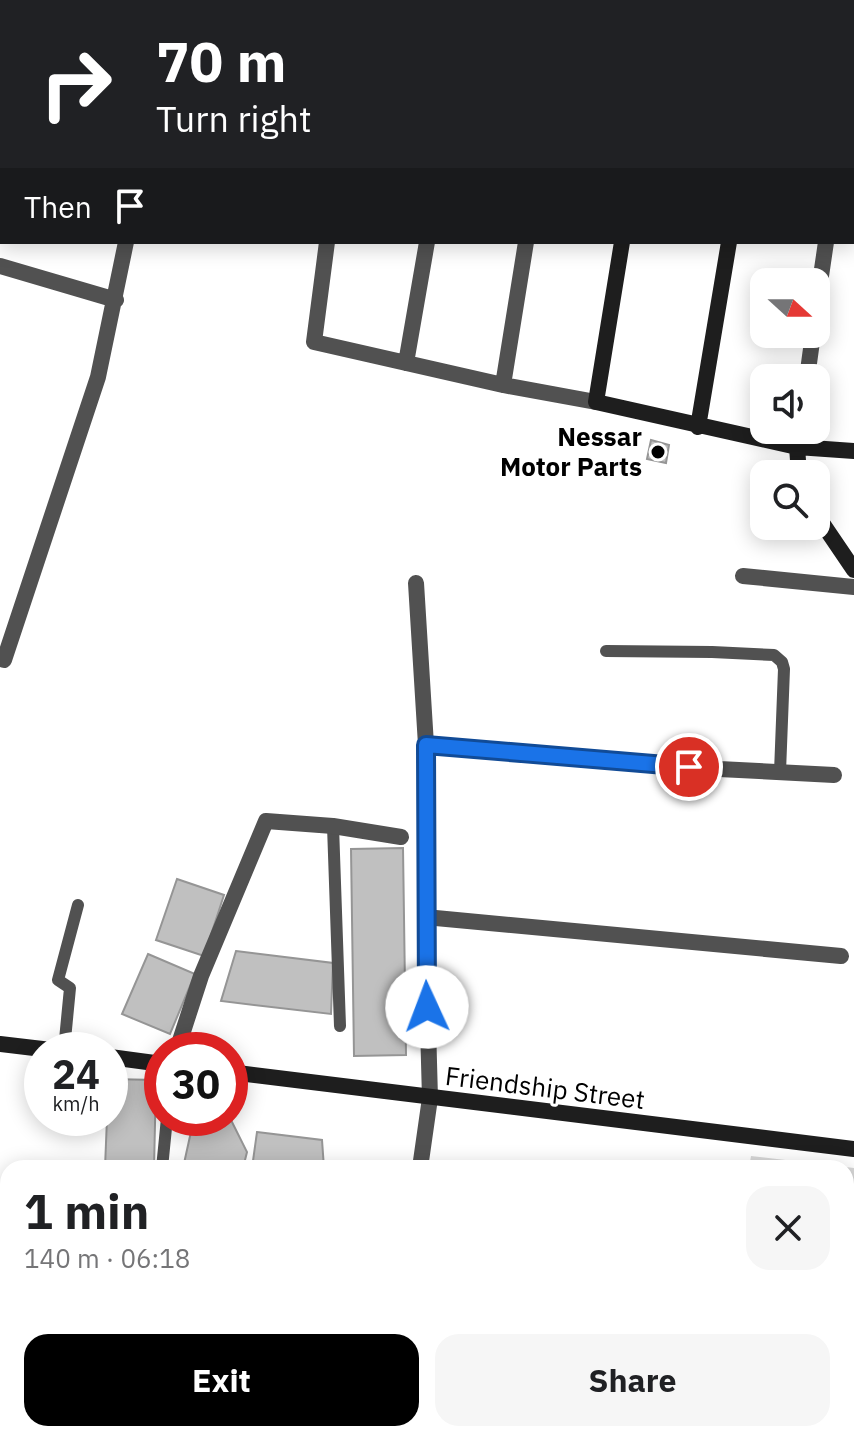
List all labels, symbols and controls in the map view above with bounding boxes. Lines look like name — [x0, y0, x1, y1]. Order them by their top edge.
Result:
text: 70 m — [156, 25, 286, 97]
icon: right — [24, 32, 128, 136]
text: Turn right — [156, 95, 312, 142]
icon: arrive — [108, 184, 152, 228]
text: Then — [24, 187, 92, 226]
north arrow — [750, 268, 830, 348]
map controls — [750, 268, 830, 540]
button: sound — [750, 364, 830, 444]
place label: Nessar Motor Parts — [500, 419, 642, 483]
marker: Nessar Motor Parts — [649, 443, 667, 461]
button: search — [750, 460, 830, 540]
pin — [655, 733, 723, 801]
icon: arrive — [667, 745, 711, 789]
position arrow — [385, 965, 469, 1049]
speed limit sign: 30 — [144, 1032, 248, 1136]
text: 24 — [52, 1048, 100, 1100]
street label: Friendship Street — [443, 1058, 647, 1116]
text: km/h — [52, 1090, 100, 1117]
text: 1 min — [24, 1180, 149, 1242]
button: close — [746, 1186, 830, 1270]
text: 140 m · 06:18 — [24, 1241, 190, 1275]
button: Exit — [24, 1334, 419, 1426]
button: Share — [435, 1334, 830, 1426]

